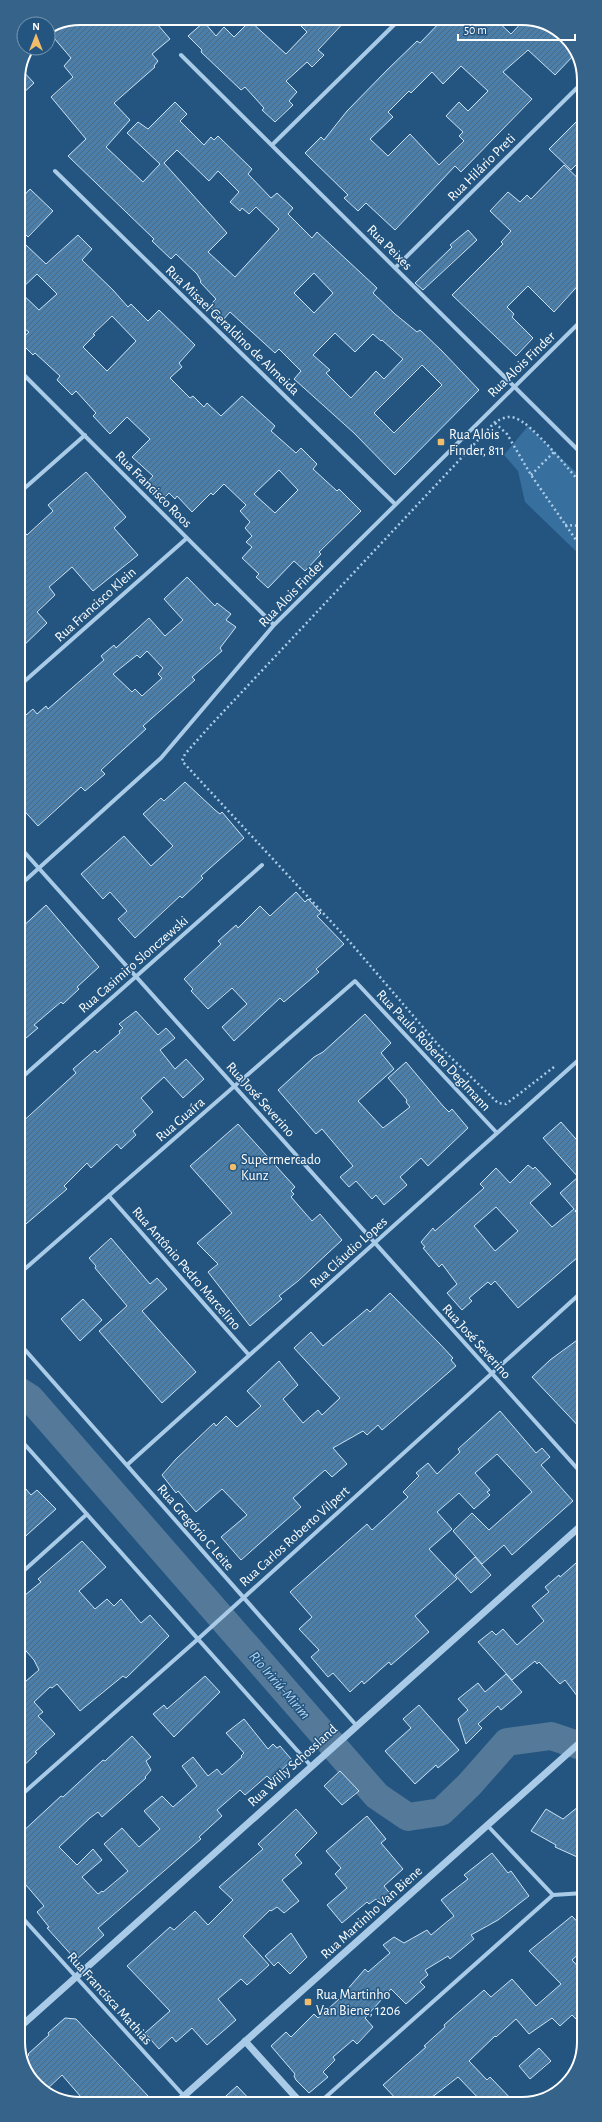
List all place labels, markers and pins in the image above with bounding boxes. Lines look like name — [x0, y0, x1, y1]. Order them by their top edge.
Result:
place label: Rua Alois Finder, 811 — [449, 428, 505, 458]
marker: Rua Alois Finder, 811 — [436, 437, 446, 447]
place label: Supermercado Kunz — [241, 1153, 321, 1183]
marker: Supermercado Kunz — [228, 1162, 238, 1172]
place label: Rua Martinho Van Biene, 1206 — [316, 1988, 400, 2018]
marker: Rua Martinho Van Biene, 1206 — [303, 1997, 313, 2007]

